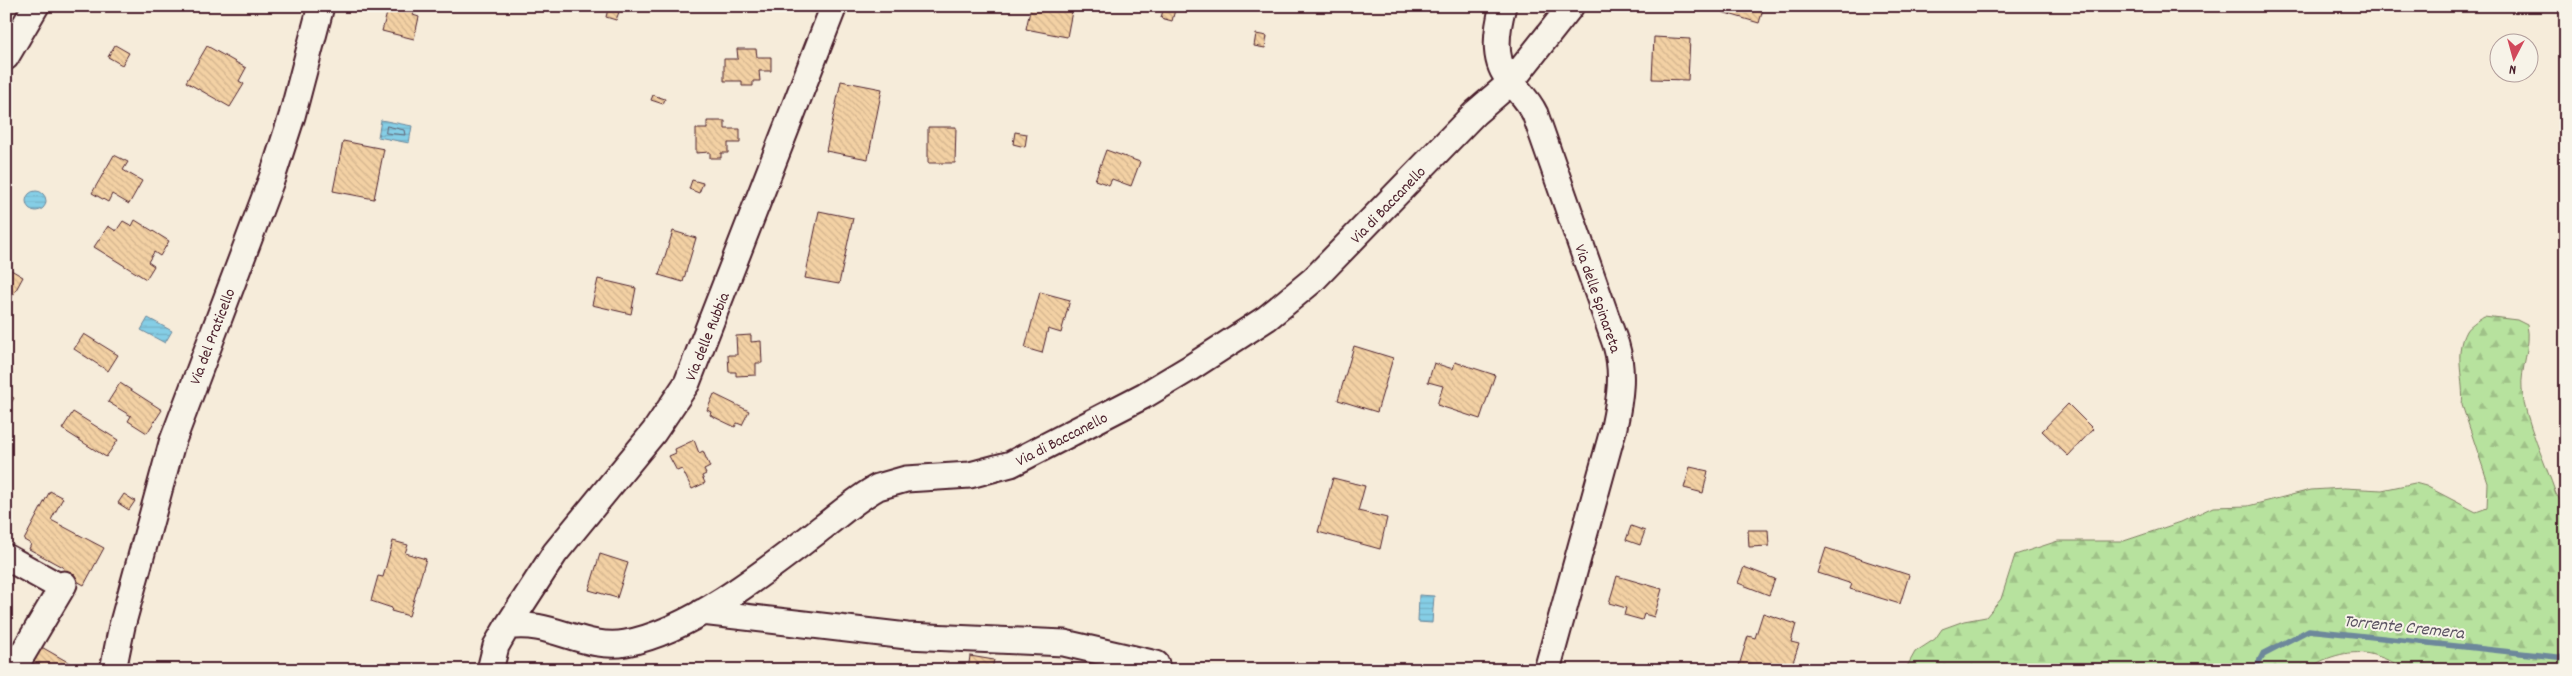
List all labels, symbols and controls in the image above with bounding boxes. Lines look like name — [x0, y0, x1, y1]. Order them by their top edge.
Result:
north arrow — [2490, 32, 2540, 82]
text: N — [2508, 59, 2517, 79]
street label: Via di Baccanello — [1346, 162, 1432, 250]
street label: Via delle Spinareta — [1567, 242, 1626, 357]
street label: Via del Praticello — [184, 285, 242, 388]
street label: Via delle Rubbia — [680, 289, 737, 385]
street label: Via di Baccanello — [1012, 407, 1112, 473]
water label: Torrente Cremera — [2342, 610, 2467, 647]

